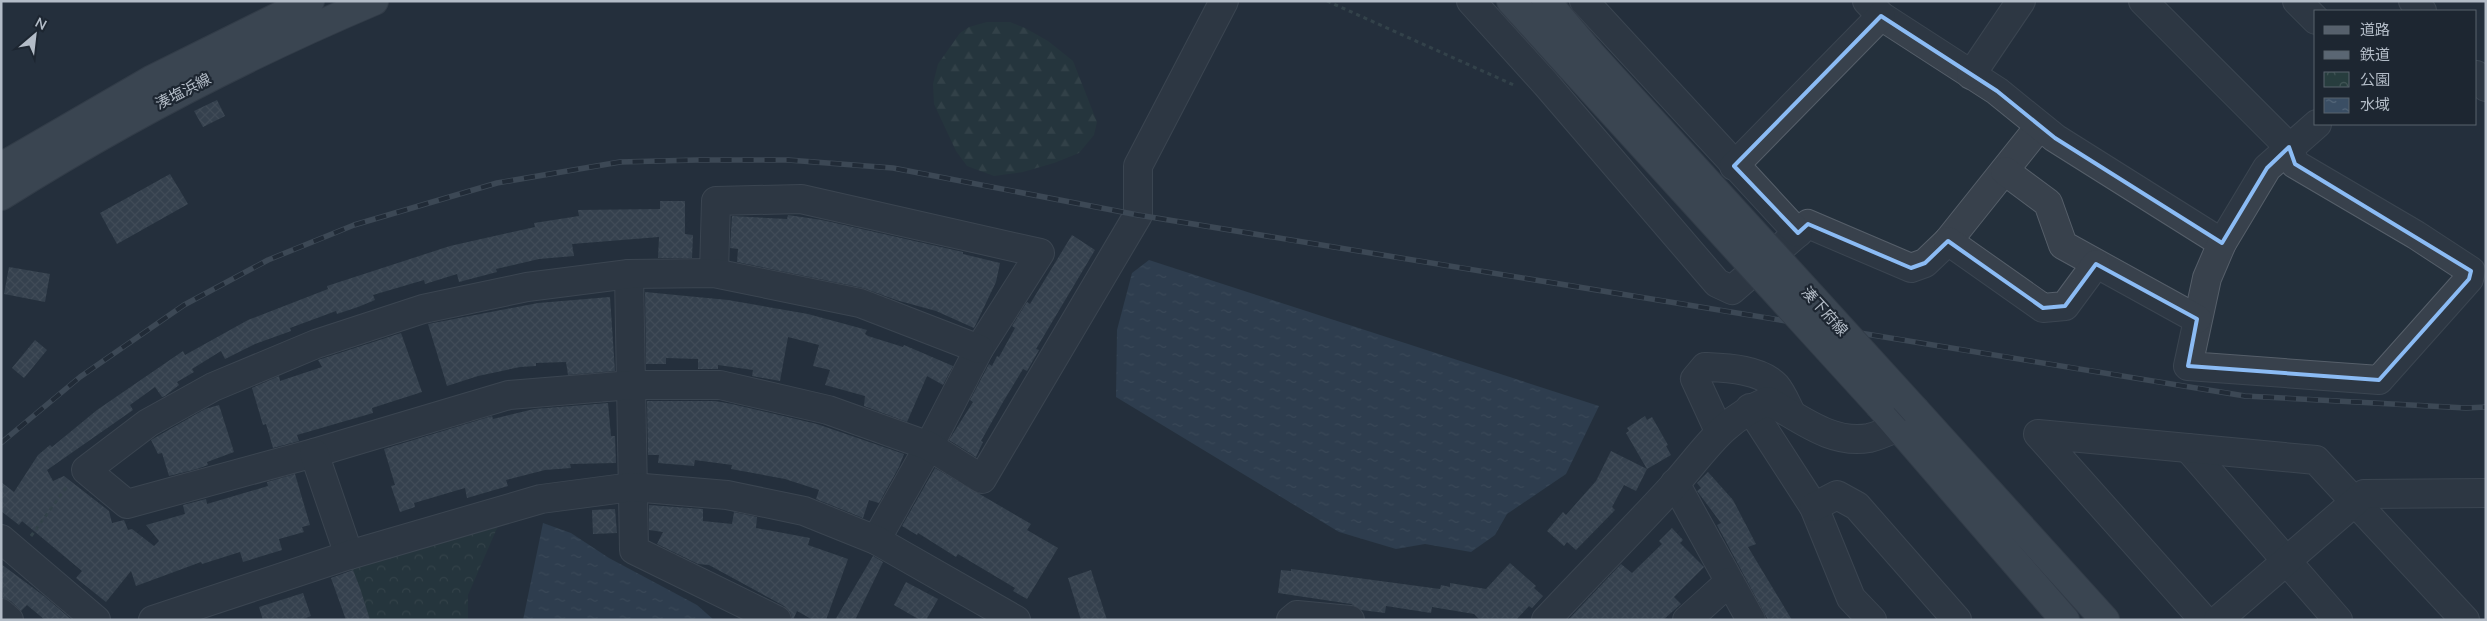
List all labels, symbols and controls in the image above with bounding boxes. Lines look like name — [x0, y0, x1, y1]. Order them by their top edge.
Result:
north arrow — [10, 10, 60, 60]
legend — [2314, 10, 2477, 125]
text: N — [32, 13, 50, 34]
text: 道路 — [2360, 20, 2390, 39]
text: 鉄道 — [2360, 45, 2390, 64]
street label: 湊塩浜線 — [152, 69, 214, 113]
text: 公園 — [2360, 70, 2390, 89]
text: 水域 — [2360, 95, 2390, 114]
street label: 湊下府線 — [1798, 282, 1852, 340]

